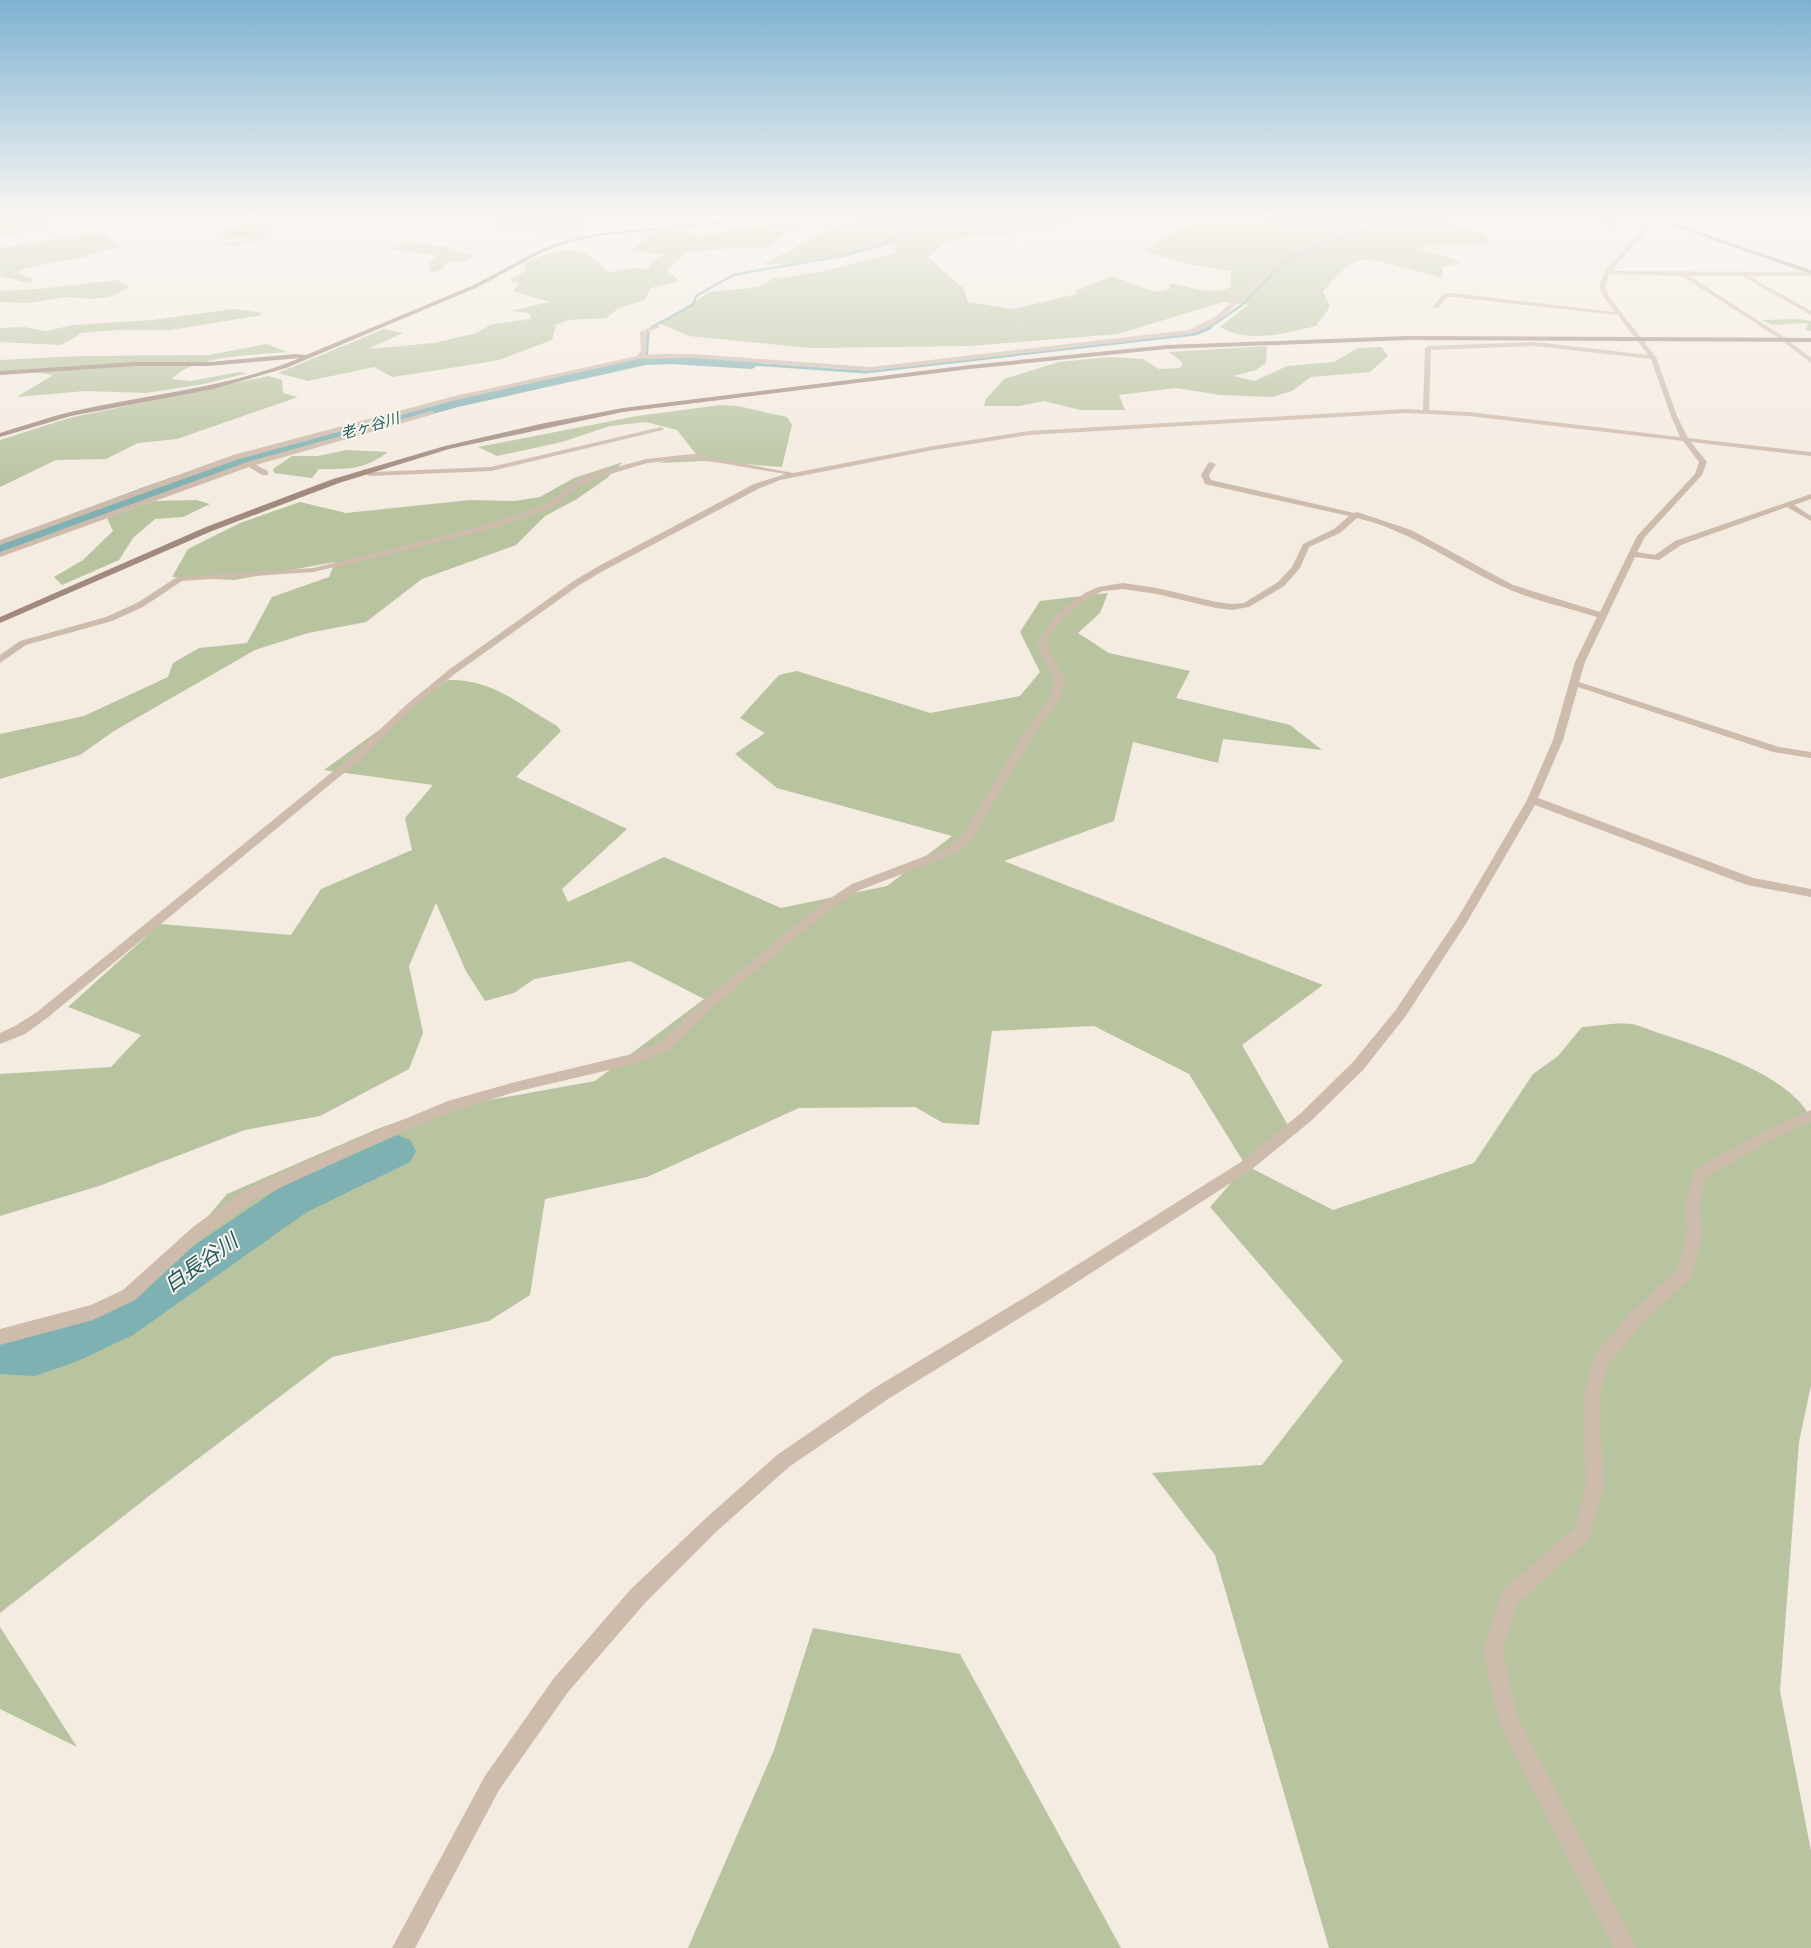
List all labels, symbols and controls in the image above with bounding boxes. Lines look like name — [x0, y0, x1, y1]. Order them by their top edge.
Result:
water label: 老ヶ谷川 — [338, 408, 404, 444]
water label: 白長谷川 — [159, 1226, 245, 1299]

